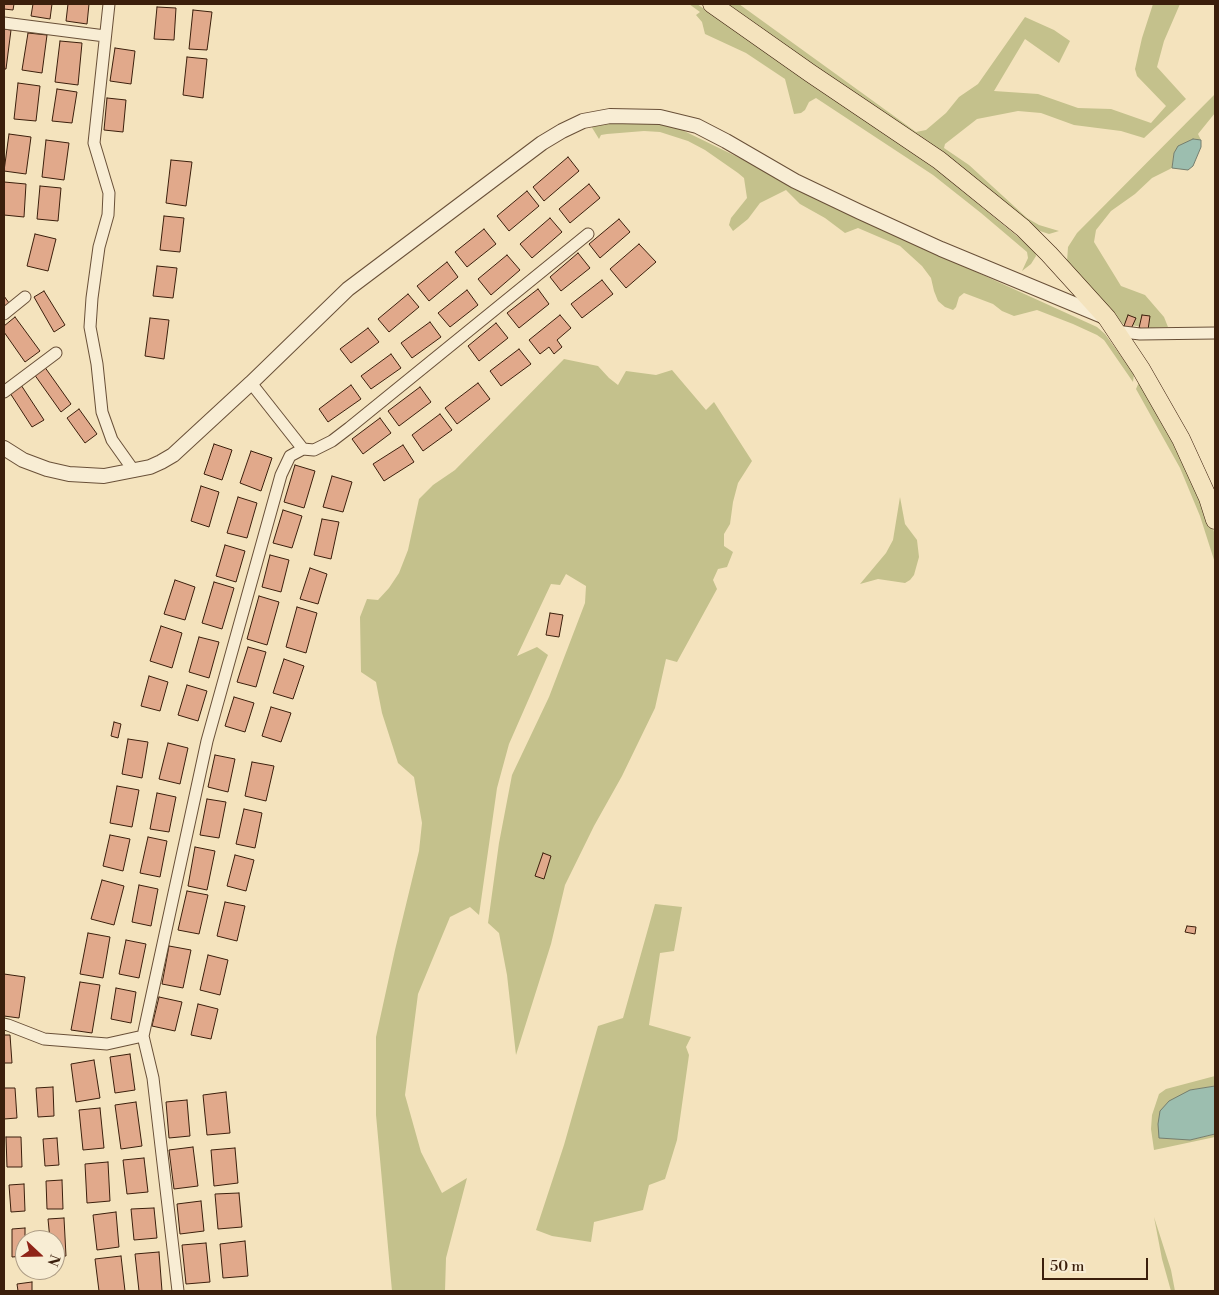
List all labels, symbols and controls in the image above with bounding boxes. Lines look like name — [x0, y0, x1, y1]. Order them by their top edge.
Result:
north arrow — [15, 1230, 65, 1280]
scale bar — [1044, 1248, 1150, 1280]
text: N — [43, 1252, 63, 1268]
text: 50 m — [1050, 1257, 1084, 1276]

